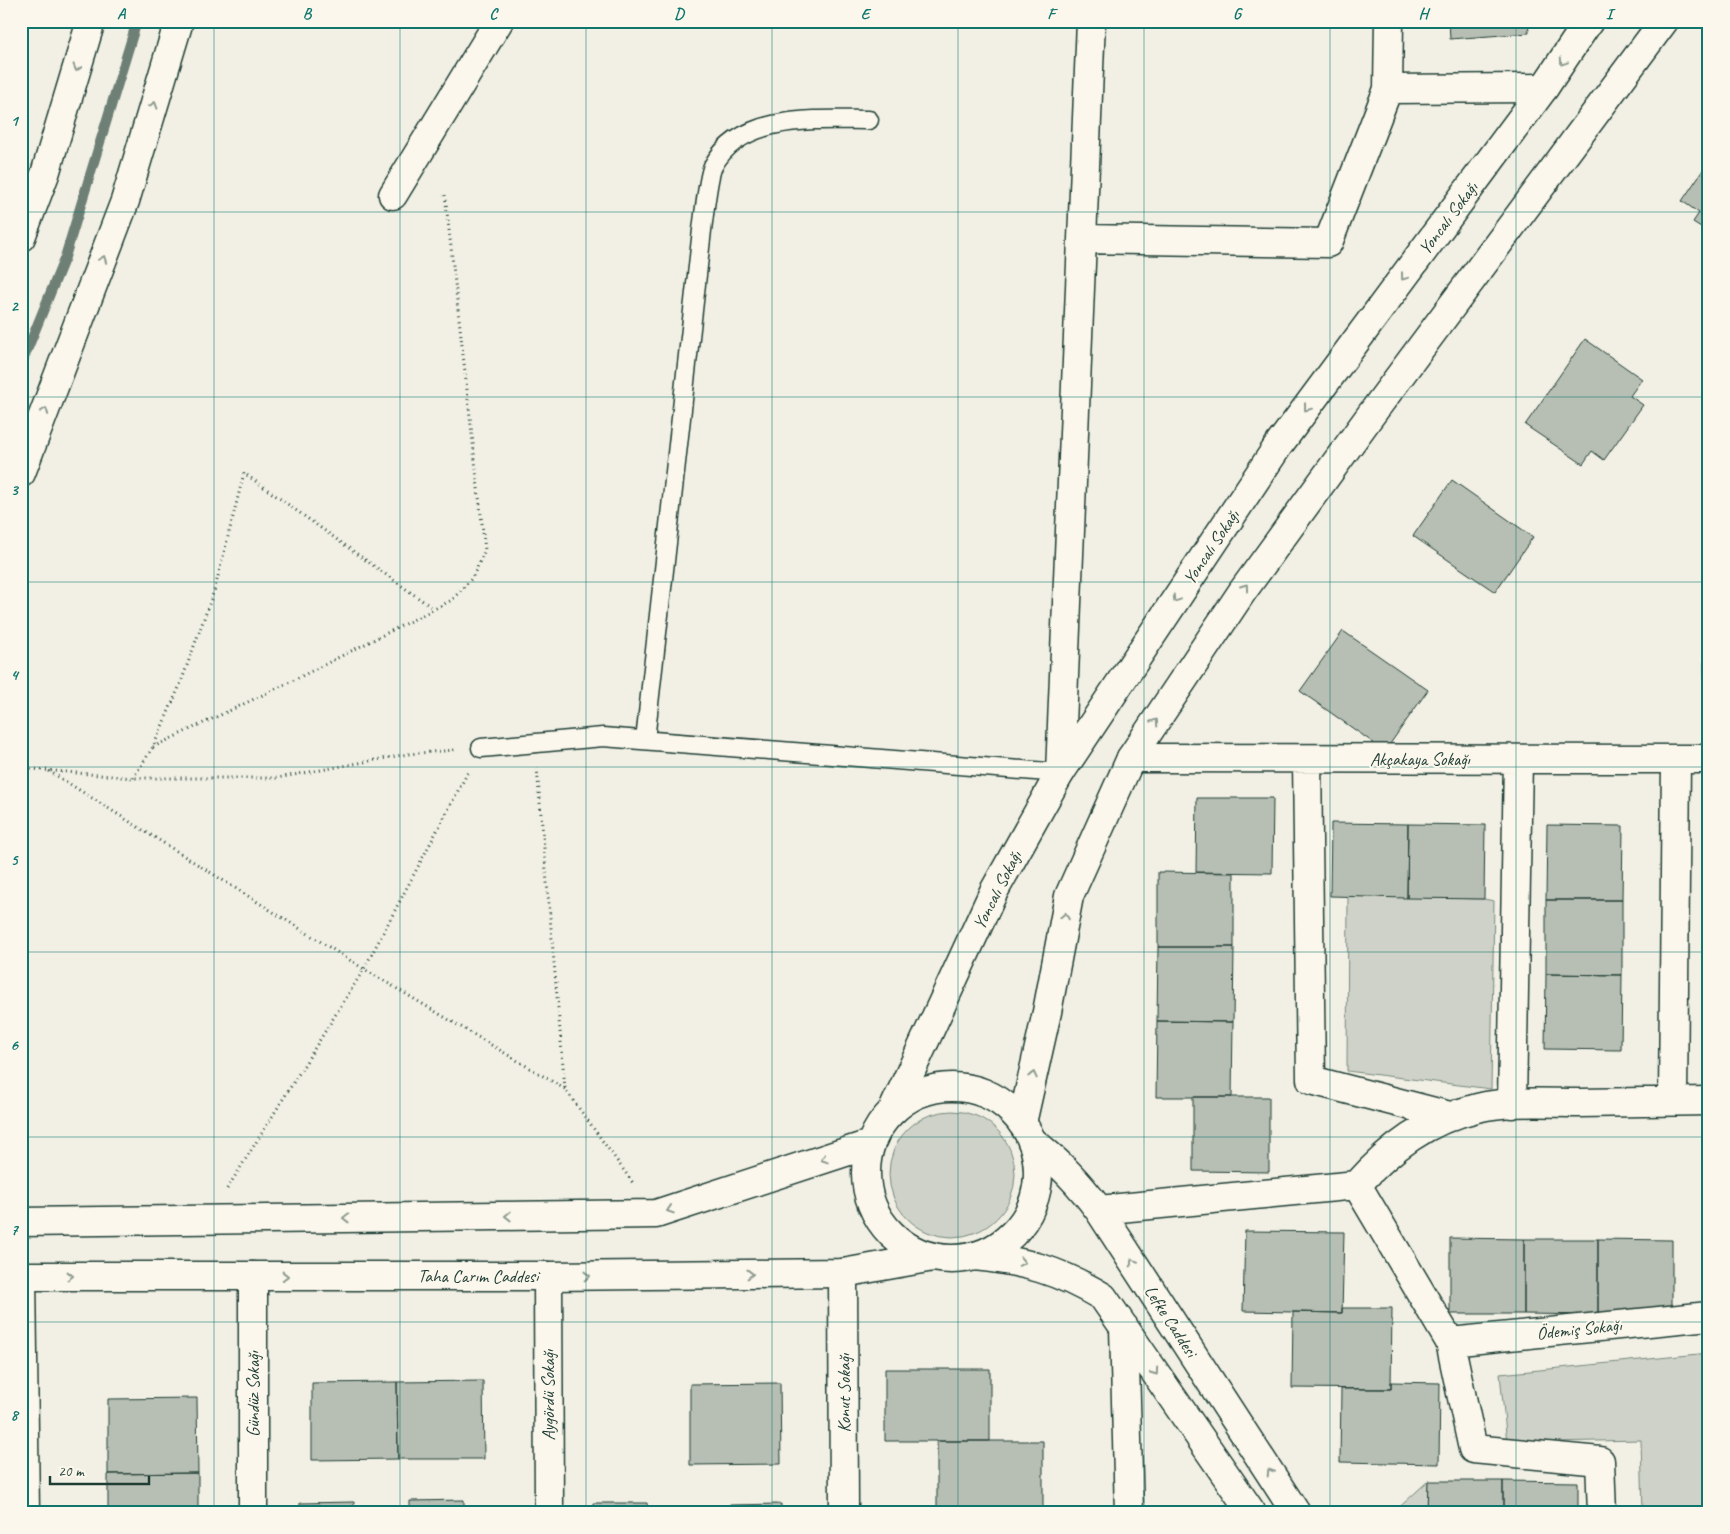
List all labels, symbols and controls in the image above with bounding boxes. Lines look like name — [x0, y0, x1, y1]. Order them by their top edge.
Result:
text: A — [117, 4, 127, 24]
text: B — [303, 4, 313, 24]
text: C — [489, 4, 499, 24]
text: D — [674, 4, 685, 24]
text: E — [861, 4, 872, 24]
text: F — [1047, 4, 1058, 24]
text: G — [1233, 4, 1243, 24]
text: H — [1418, 4, 1430, 24]
text: I — [1606, 4, 1616, 24]
one-way arrow — [1560, 56, 1569, 66]
one-way arrow — [73, 63, 83, 72]
one-way arrow — [148, 101, 158, 109]
text: 1 — [10, 111, 19, 131]
street label: Yoncalı Sokağı — [1414, 177, 1483, 259]
one-way arrow — [97, 255, 107, 264]
one-way arrow — [1401, 271, 1410, 281]
text: 2 — [10, 296, 19, 316]
one-way arrow — [1304, 402, 1313, 412]
one-way arrow — [39, 407, 49, 415]
text: 3 — [10, 480, 19, 500]
street label: Yoncalı Sokağı — [1178, 505, 1244, 588]
one-way arrow — [1239, 583, 1248, 593]
one-way arrow — [1173, 594, 1182, 603]
text: 4 — [10, 665, 19, 685]
one-way arrow — [1149, 718, 1158, 728]
street label: Akçakaya Sokağı — [1370, 748, 1471, 770]
street label: Yoncalı Sokağı — [968, 846, 1026, 933]
text: 5 — [11, 850, 20, 870]
one-way arrow — [1059, 912, 1070, 920]
text: 6 — [10, 1035, 19, 1055]
one-way arrow — [1027, 1071, 1038, 1080]
one-way arrow — [820, 1153, 829, 1163]
one-way arrow — [666, 1204, 675, 1214]
one-way arrow — [504, 1211, 512, 1221]
one-way arrow — [341, 1213, 349, 1223]
text: 7 — [10, 1220, 19, 1240]
one-way arrow — [1018, 1257, 1027, 1267]
one-way arrow — [1130, 1259, 1140, 1268]
street label: Taha Carım Caddesi — [418, 1265, 541, 1287]
one-way arrow — [746, 1269, 754, 1279]
one-way arrow — [66, 1271, 74, 1281]
one-way arrow — [282, 1271, 289, 1281]
one-way arrow — [584, 1271, 592, 1281]
street label: Lefke Caddesi — [1140, 1281, 1204, 1363]
street label: Ödemiş Sokağı — [1535, 1314, 1623, 1344]
street label: Aygördü Sokağı — [537, 1349, 559, 1440]
street label: Gündüz Sokağı — [242, 1350, 264, 1437]
street label: Konut Sokağı — [833, 1353, 855, 1432]
one-way arrow — [1149, 1366, 1158, 1376]
text: 8 — [10, 1405, 19, 1425]
scale bar — [50, 1454, 149, 1486]
text: 20 m — [58, 1462, 85, 1481]
one-way arrow — [1266, 1468, 1276, 1477]

